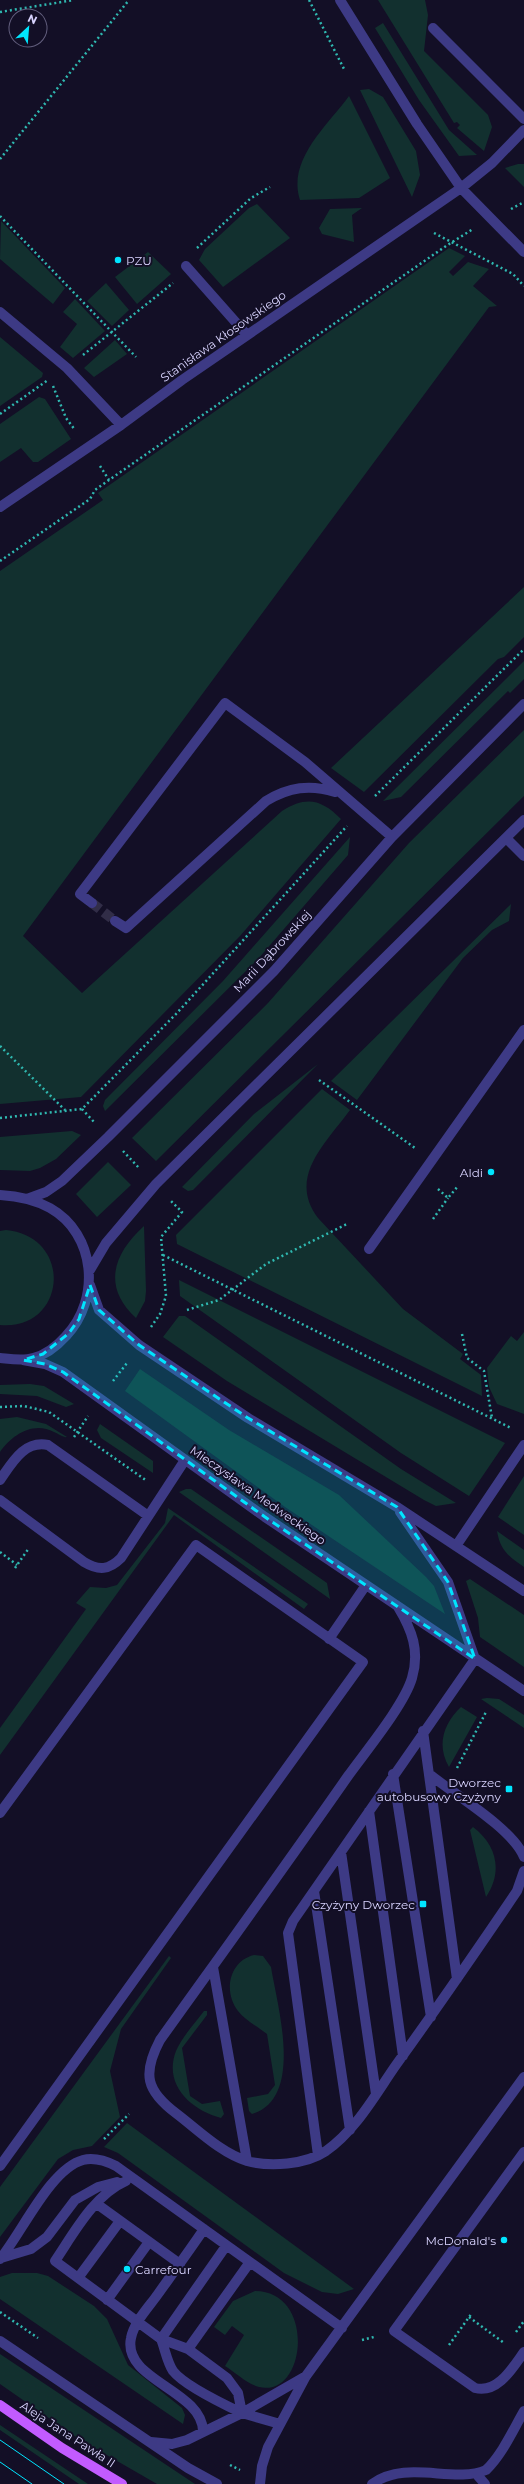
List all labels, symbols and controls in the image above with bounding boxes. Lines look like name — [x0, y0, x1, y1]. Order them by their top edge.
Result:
north arrow — [8, 8, 48, 48]
text: N — [25, 11, 39, 27]
place label: PZU — [126, 253, 152, 268]
marker: PZU — [113, 255, 123, 265]
street label: Stanisława Kłosowskiego — [157, 287, 289, 385]
street label: Marii Dąbrowskiej — [230, 907, 314, 995]
place label: Aldi — [460, 1165, 483, 1180]
marker: Aldi — [486, 1167, 496, 1177]
street label: Mieczysława Medweckiego — [187, 1442, 329, 1548]
place label: Dworzec autobusowy Czyżyny — [377, 1775, 501, 1804]
marker: Dworzec autobusowy Czyżyny — [504, 1784, 514, 1794]
place label: Czyżyny Dworzec — [312, 1897, 415, 1912]
marker: Czyżyny Dworzec — [418, 1899, 428, 1909]
place label: McDonald's — [426, 2233, 496, 2248]
marker: McDonald's — [499, 2235, 509, 2245]
place label: Carrefour — [135, 2262, 192, 2277]
marker: Carrefour — [122, 2264, 132, 2274]
street label: Aleja Jana Pawła II — [18, 2398, 118, 2470]

